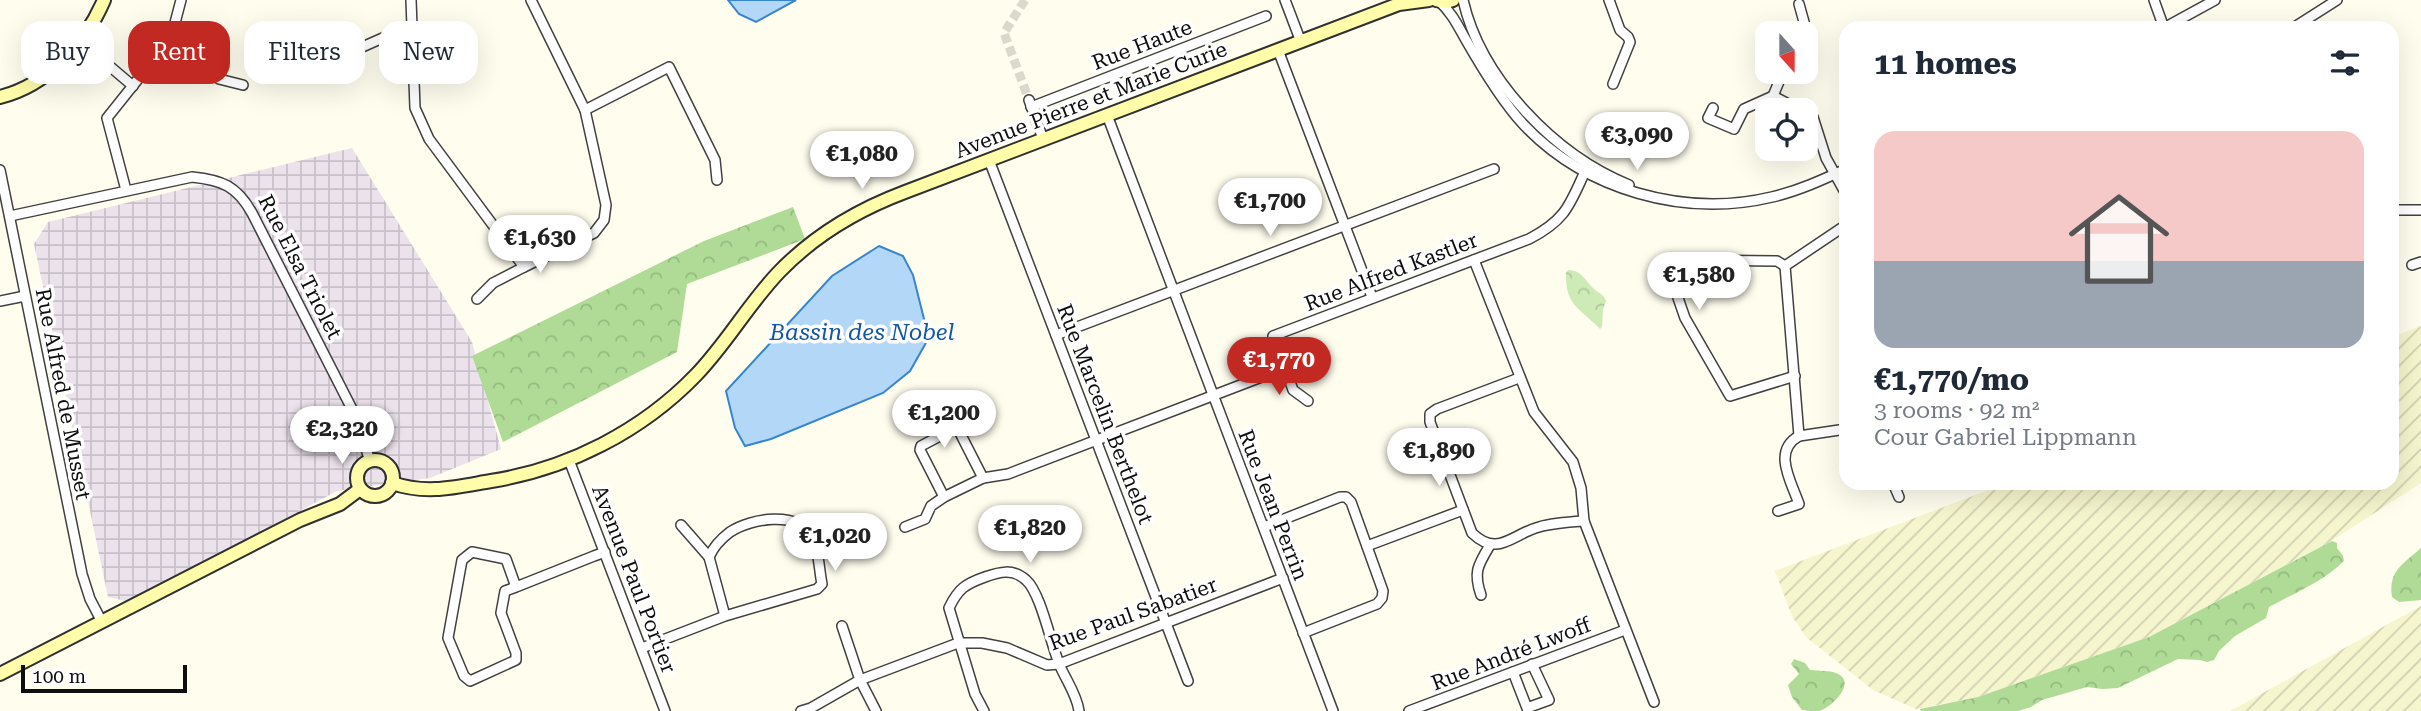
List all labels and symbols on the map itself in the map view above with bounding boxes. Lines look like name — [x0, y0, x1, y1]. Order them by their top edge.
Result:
street label: Rue Haute — [1089, 15, 1195, 75]
north arrow — [1755, 21, 1818, 84]
street label: Avenue Pierre et Marie Curie — [952, 37, 1230, 163]
pin: €3,090 — [1580, 113, 1694, 172]
pin: €1,080 — [805, 132, 919, 191]
pin: €1,700 — [1213, 178, 1327, 238]
street label: Rue Elsa Triolet — [253, 191, 347, 343]
pin: €1,630 — [483, 216, 597, 275]
street label: Rue Alfred Kastler — [1301, 228, 1481, 316]
pin: €1,580 — [1642, 252, 1756, 312]
street label: Rue Alfred de Musset — [31, 286, 95, 502]
street label: Rue Marcelin Berthelot — [1052, 301, 1158, 527]
water label: Bassin des Nobel — [769, 319, 955, 346]
pin: €1,770 — [1222, 338, 1336, 397]
pin: €1,200 — [887, 391, 1001, 450]
pin: €2,320 — [285, 406, 399, 466]
street label: Rue Jean Perrin — [1233, 426, 1313, 584]
pin: €1,890 — [1382, 428, 1496, 488]
street label: Avenue Paul Portier — [587, 482, 681, 677]
pin: €1,820 — [973, 505, 1087, 565]
pin: €1,020 — [778, 514, 892, 573]
street label: Rue Paul Sabatier — [1046, 572, 1221, 656]
street label: Rue André Lwoff — [1428, 612, 1595, 695]
scale bar — [21, 662, 187, 694]

